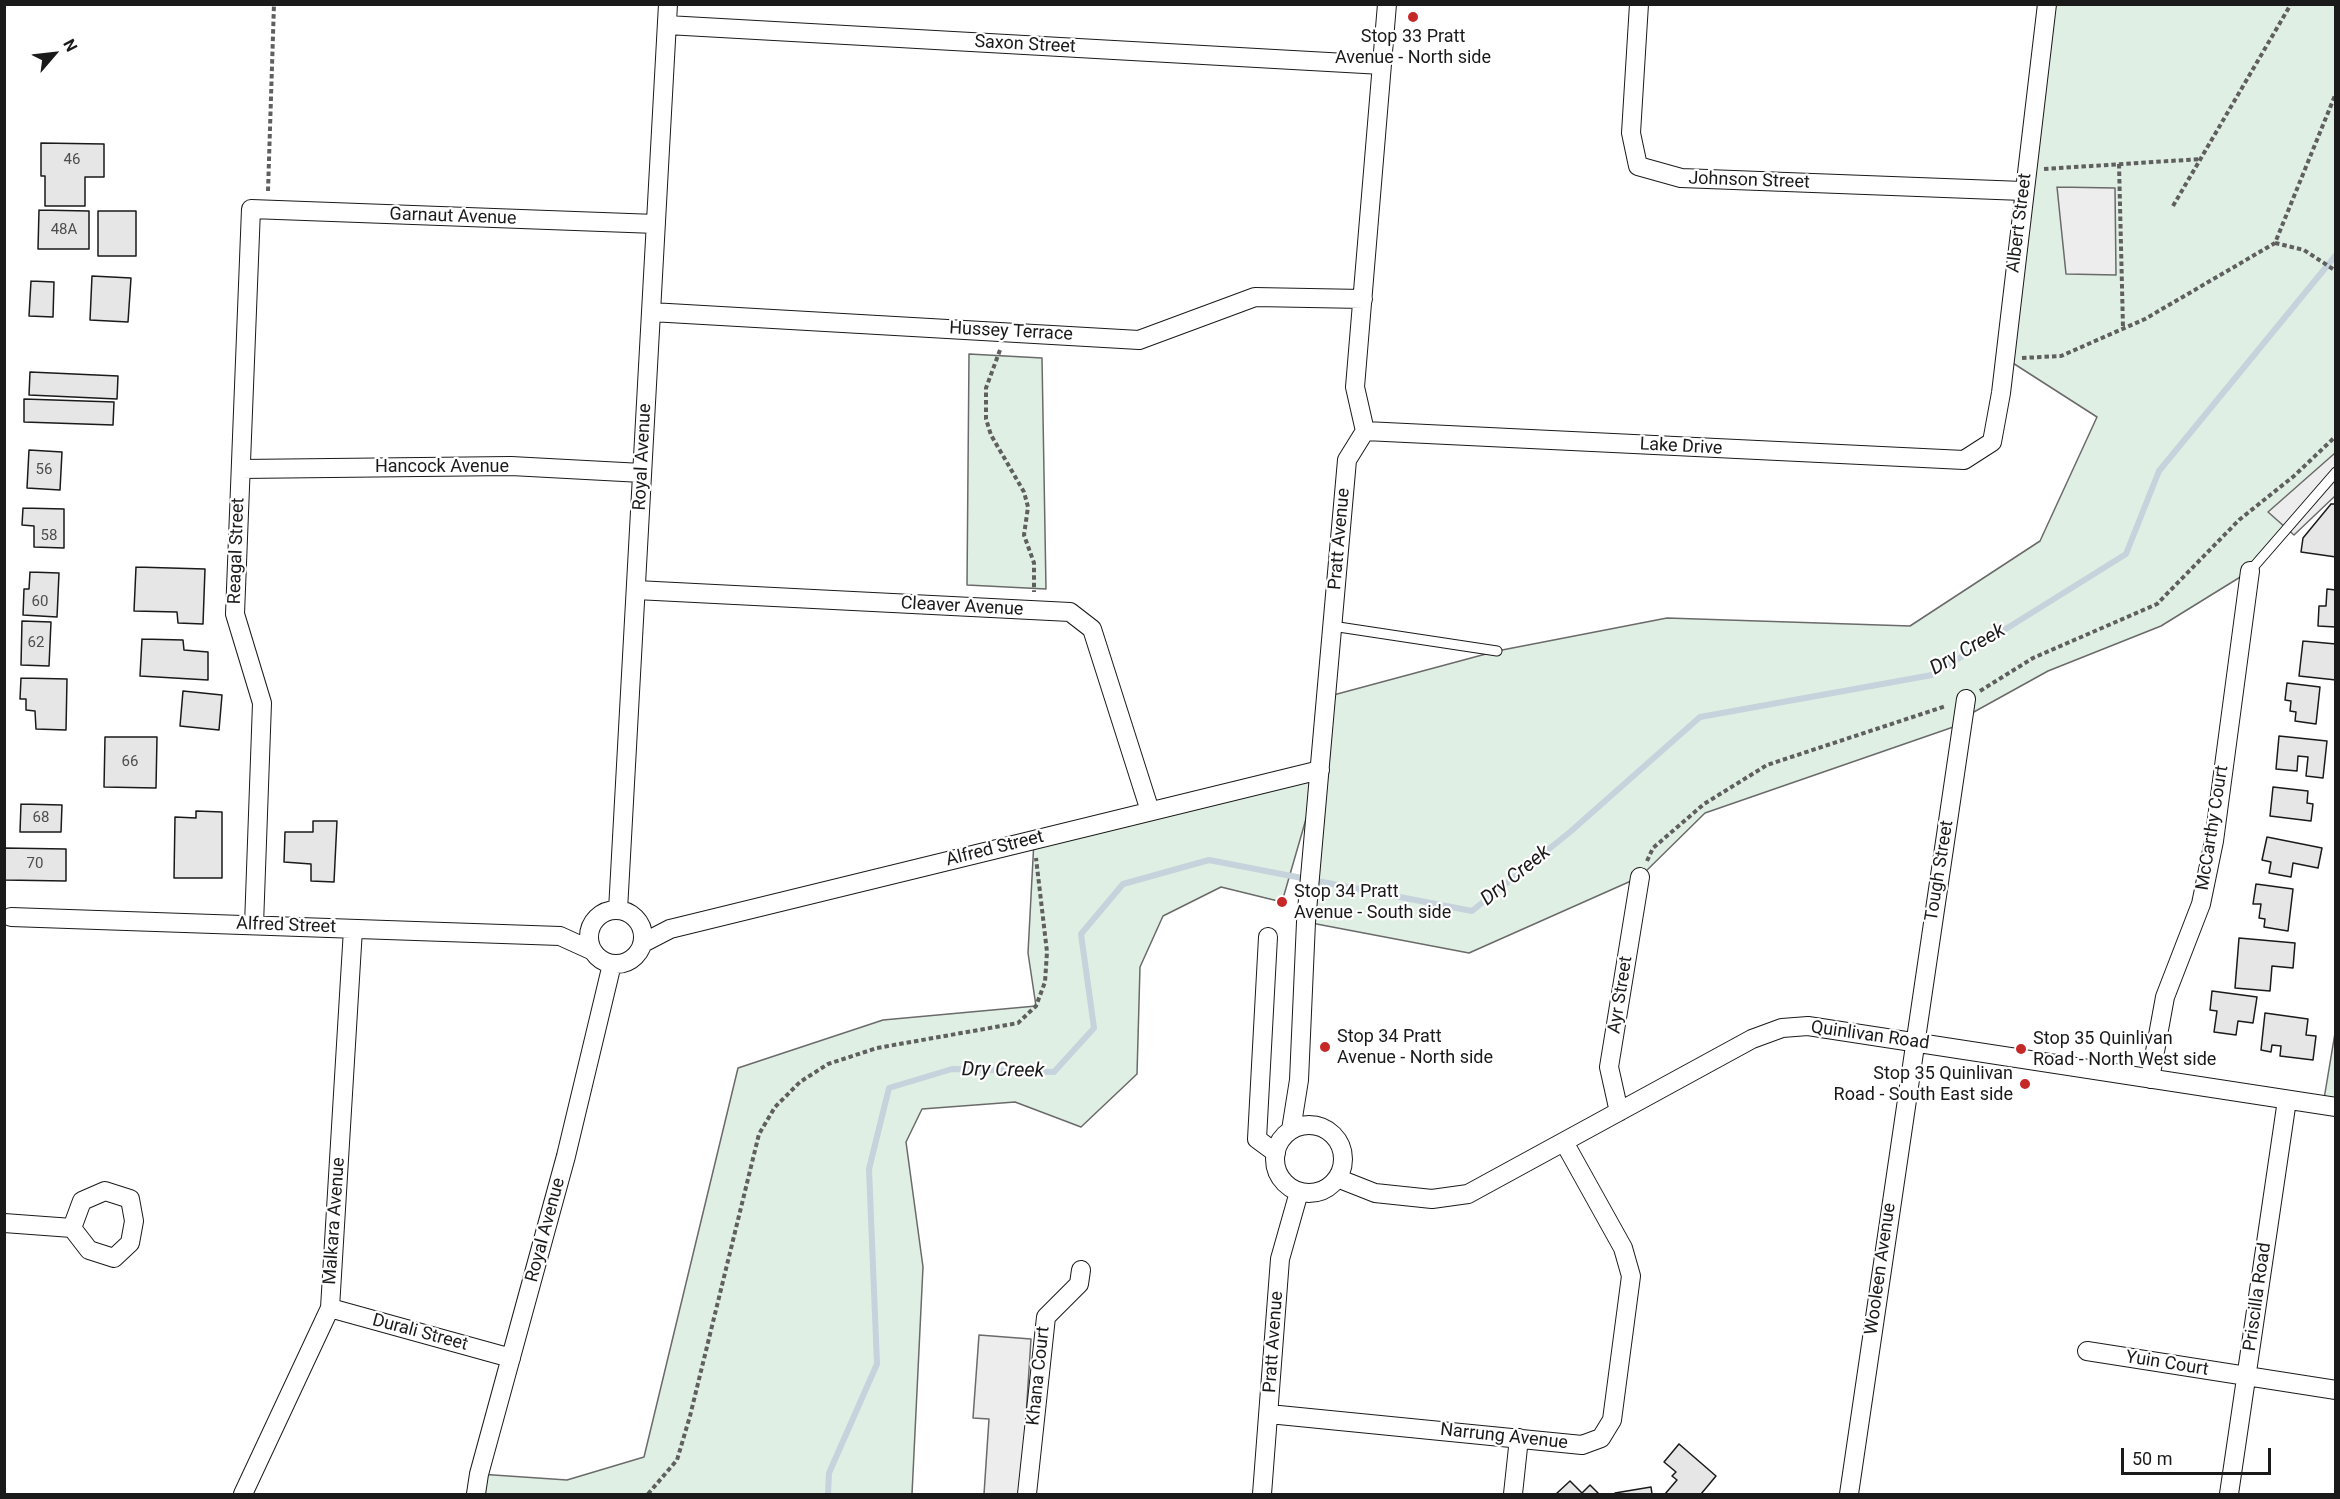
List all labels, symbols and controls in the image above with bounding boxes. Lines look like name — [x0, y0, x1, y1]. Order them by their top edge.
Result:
marker: Stop 33 Pratt Avenue - North side — [1406, 10, 1420, 24]
north arrow — [24, 24, 84, 84]
place label: Stop 33 Pratt Avenue - North side — [1335, 26, 1491, 68]
street label: Saxon Street — [974, 32, 1076, 58]
text: N — [59, 36, 81, 55]
house number: 46 — [64, 151, 80, 169]
street label: Johnson Street — [1688, 168, 1810, 194]
street label: Albert Street — [2003, 172, 2037, 274]
street label: Garnaut Avenue — [389, 204, 517, 230]
house number: 48A — [51, 221, 77, 239]
street label: Hussey Terrace — [949, 318, 1073, 346]
street label: Royal Avenue — [629, 403, 657, 511]
street label: Lake Drive — [1639, 434, 1723, 460]
street label: Hancock Avenue — [375, 456, 509, 478]
house number: 56 — [36, 461, 52, 479]
street label: Pratt Avenue — [1325, 487, 1355, 591]
street label: Reagal Street — [224, 497, 250, 605]
house number: 58 — [41, 527, 57, 545]
house number: 60 — [32, 593, 48, 611]
street label: Cleaver Avenue — [900, 593, 1024, 621]
water label: Dry Creek — [1926, 619, 2010, 681]
house number: 62 — [28, 634, 44, 652]
house number: 66 — [122, 753, 138, 771]
street label: McCarthy Court — [2192, 764, 2234, 892]
house number: 68 — [33, 809, 49, 827]
street label: Tough Street — [1921, 819, 1959, 923]
street label: Alfred Street — [944, 826, 1046, 872]
water label: Dry Creek — [1476, 841, 1556, 911]
house number: 70 — [27, 855, 43, 873]
place label: Stop 34 Pratt Avenue - South side — [1294, 881, 1451, 924]
marker: Stop 34 Pratt Avenue - South side — [1275, 895, 1289, 909]
street label: Alfred Street — [236, 913, 336, 939]
street label: Ayr Street — [1604, 955, 1638, 1035]
street label: Quinlivan Road — [1809, 1017, 1931, 1055]
place label: Stop 34 Pratt Avenue - North side — [1337, 1026, 1493, 1068]
place label: Stop 35 Quinlivan Road - North West side — [2033, 1028, 2216, 1070]
marker: Stop 34 Pratt Avenue - North side — [1318, 1040, 1332, 1054]
marker: Stop 35 Quinlivan Road - North West side — [2014, 1042, 2028, 1056]
water label: Dry Creek — [961, 1058, 1045, 1084]
place label: Stop 35 Quinlivan Road - South East side — [1834, 1063, 2013, 1106]
marker: Stop 35 Quinlivan Road - South East side — [2018, 1077, 2032, 1091]
street label: Malkara Avenue — [320, 1157, 350, 1285]
street label: Royal Avenue — [522, 1175, 570, 1285]
street label: Wooleen Avenue — [1861, 1202, 1901, 1336]
street label: Priscilla Road — [2240, 1241, 2276, 1353]
street label: Pratt Avenue — [1260, 1290, 1288, 1394]
street label: Durali Street — [370, 1310, 470, 1356]
street label: Khana Court — [1023, 1325, 1055, 1427]
street label: Yuin Court — [2124, 1347, 2210, 1381]
street label: Narrung Avenue — [1439, 1420, 1569, 1454]
scale bar — [2124, 1436, 2274, 1474]
text: 50 m — [2132, 1448, 2172, 1469]

